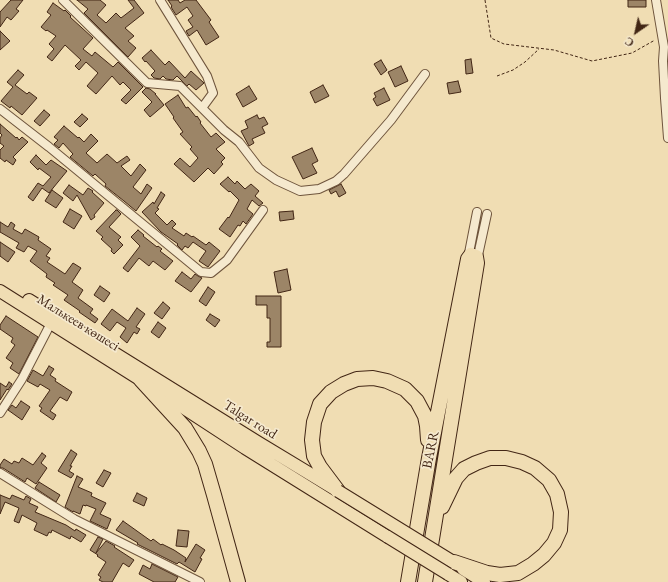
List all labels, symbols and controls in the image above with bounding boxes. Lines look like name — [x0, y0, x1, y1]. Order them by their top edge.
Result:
north arrow — [616, 12, 656, 52]
text: С — [622, 34, 636, 50]
street label: Малькеев көшесі — [34, 291, 122, 355]
street label: Talgar road — [220, 397, 280, 443]
street label: BARR — [419, 430, 443, 470]

